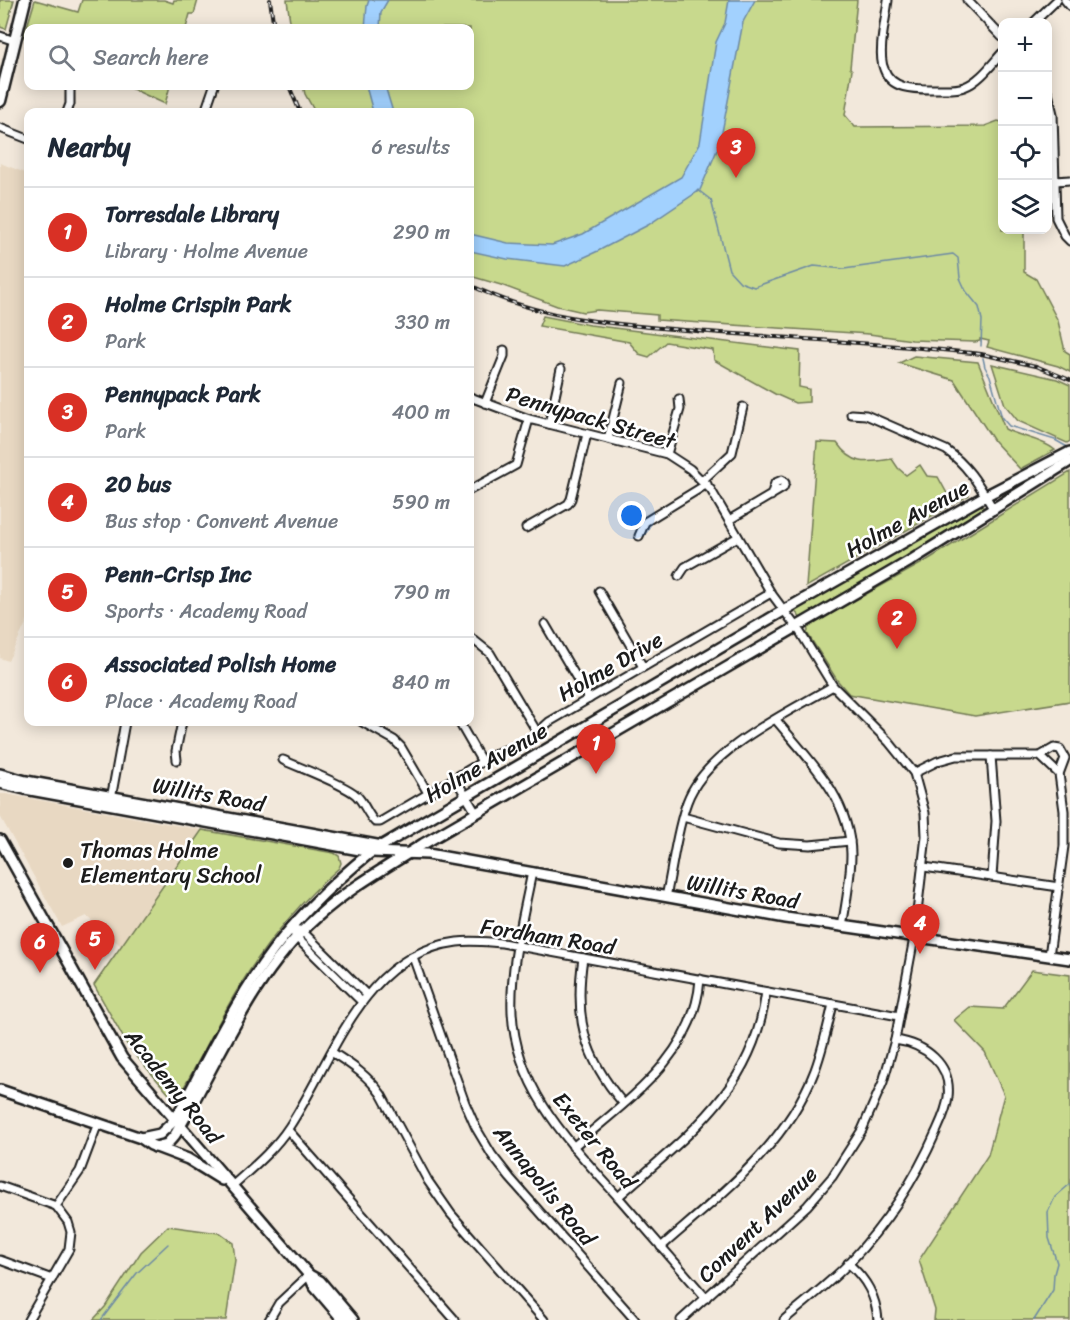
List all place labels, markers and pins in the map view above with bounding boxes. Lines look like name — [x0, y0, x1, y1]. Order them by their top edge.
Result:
pin: 3 — [716, 128, 756, 178]
pin: 2 — [878, 600, 916, 649]
pin: 1 — [576, 724, 616, 774]
place label: Thomas Holme Elementary School — [80, 831, 262, 895]
marker: Thomas Holme Elementary School — [61, 856, 75, 870]
pin: 4 — [900, 904, 940, 954]
pin: 5 — [76, 920, 115, 970]
pin: 6 — [20, 924, 60, 973]

